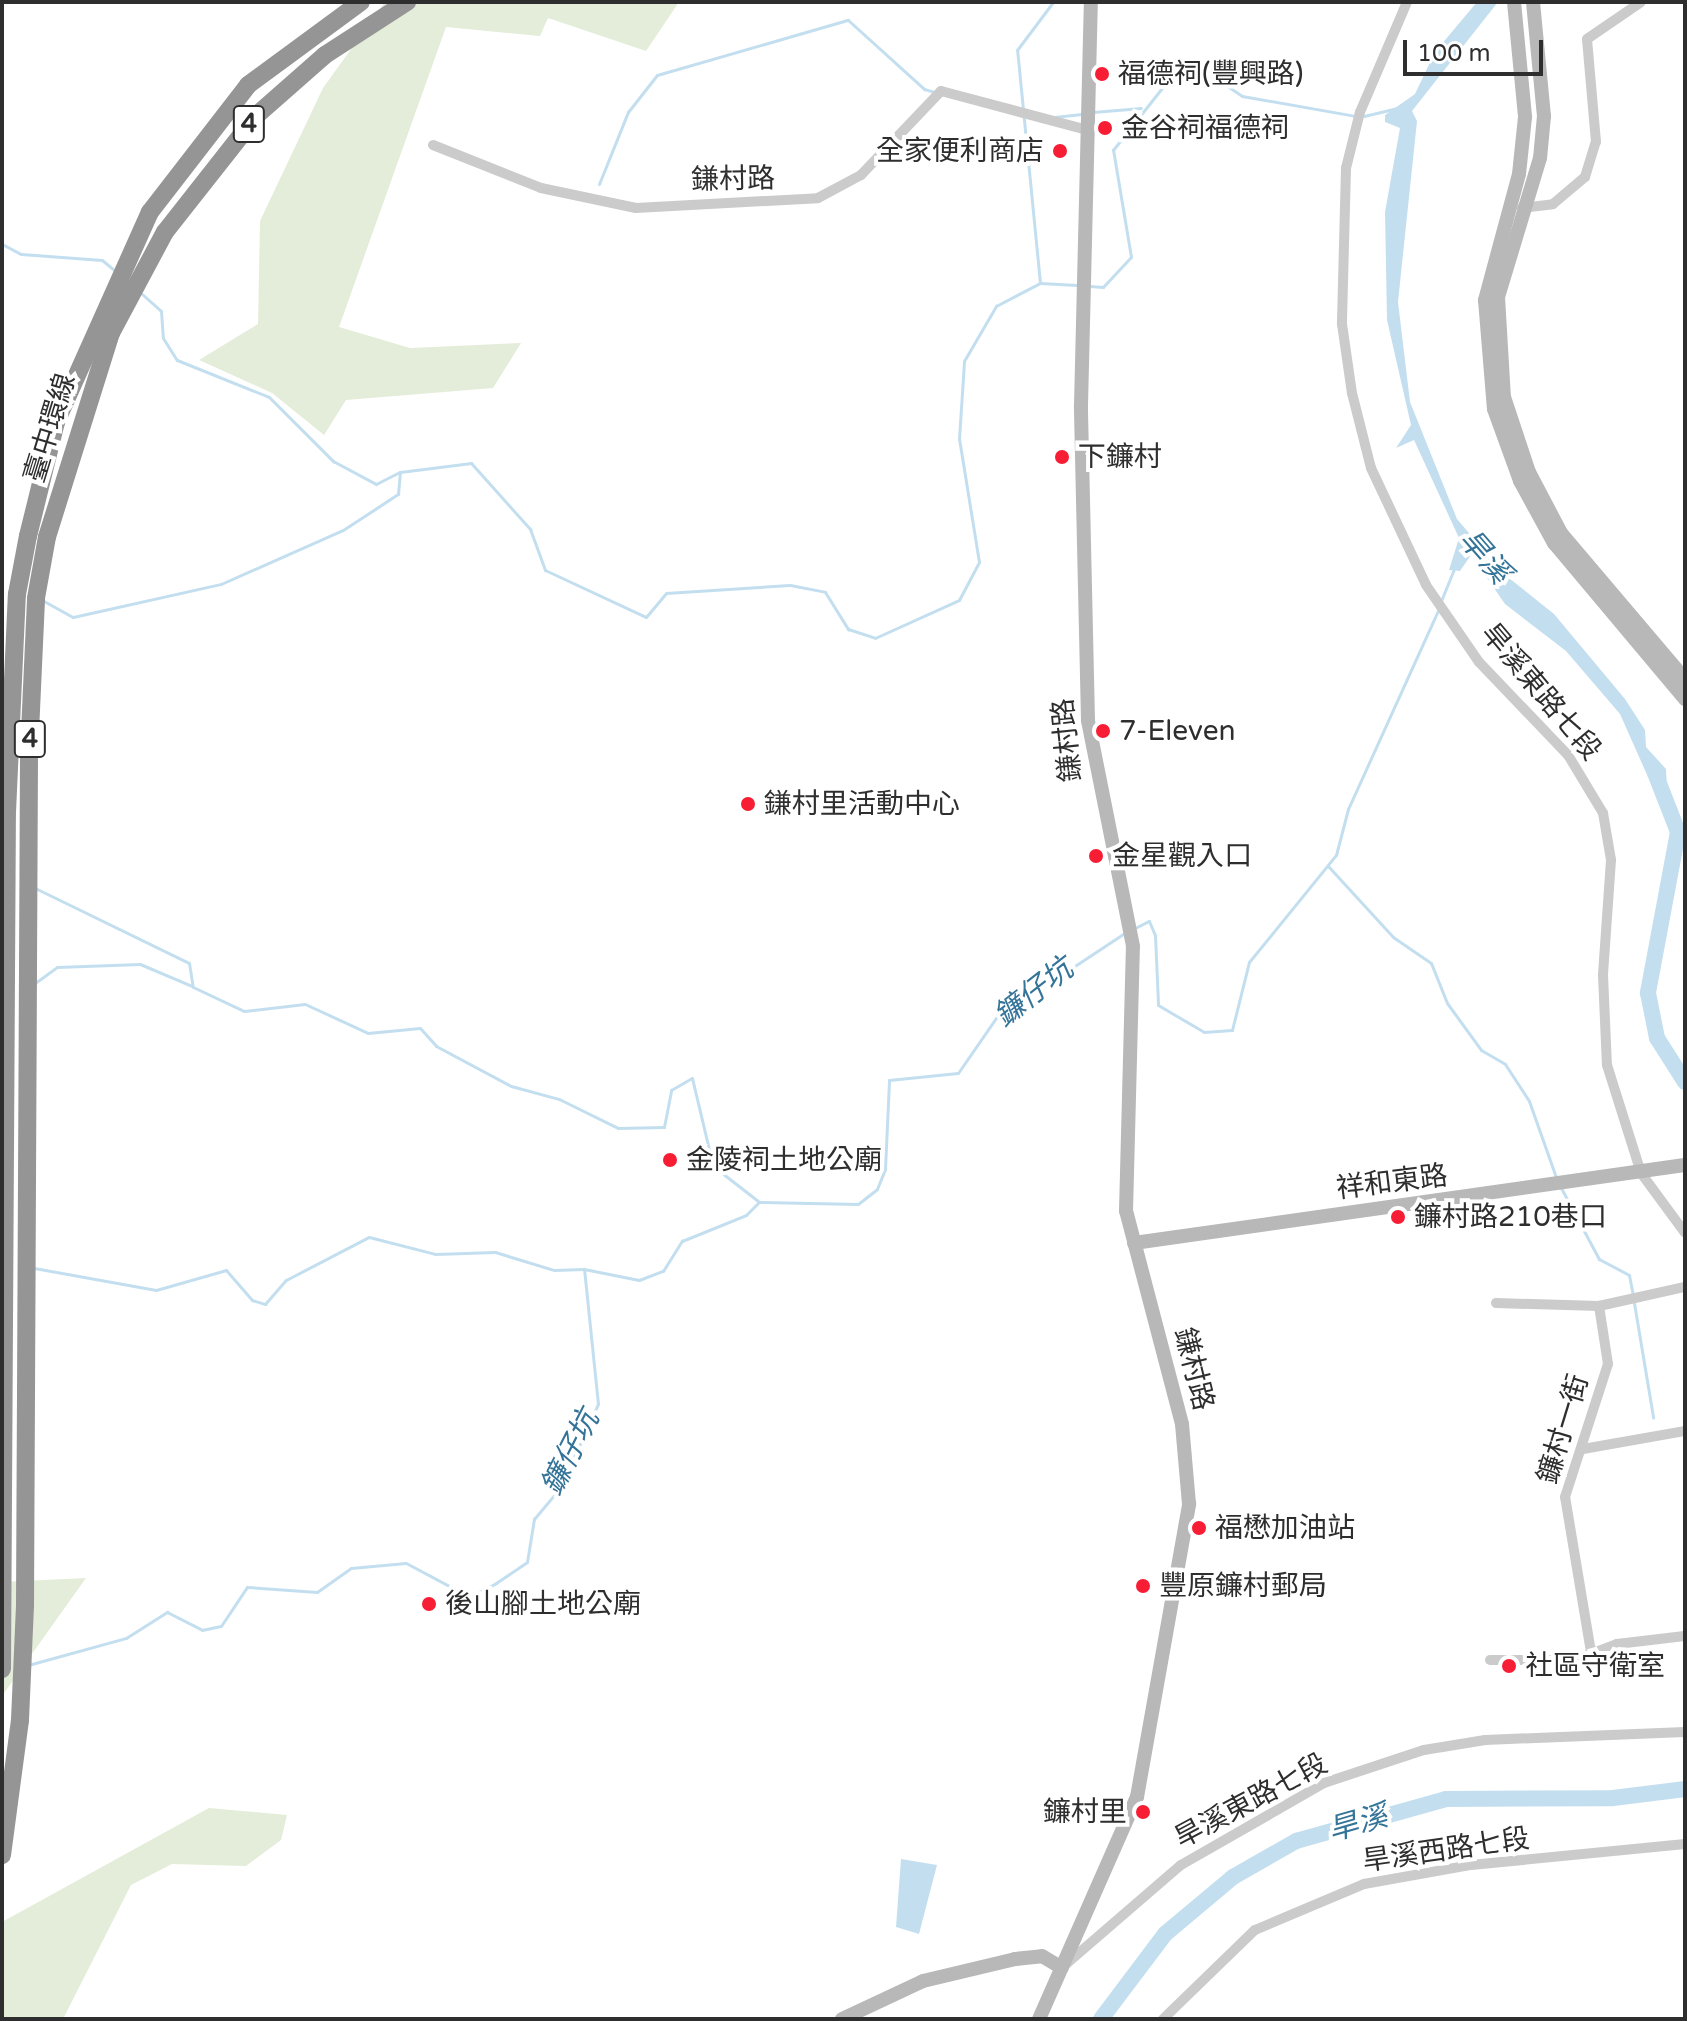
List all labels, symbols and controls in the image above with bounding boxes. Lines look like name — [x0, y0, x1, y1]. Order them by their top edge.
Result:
scale bar — [1407, 24, 1547, 74]
text: 100 m — [1417, 39, 1491, 68]
place label: 福德祠(豐興路) — [1118, 57, 1303, 91]
marker: 福德祠(豐興路) — [1093, 65, 1111, 83]
road number: 4 — [231, 102, 267, 146]
place label: 金谷祠福德祠 — [1121, 111, 1289, 145]
marker: 金谷祠福德祠 — [1096, 119, 1114, 137]
place label: 全家便利商店 — [876, 134, 1044, 168]
marker: 全家便利商店 — [1051, 142, 1069, 160]
street label: 鎌村路 — [691, 161, 775, 197]
street label: 臺中環線 — [18, 370, 82, 486]
place label: 下鐮村 — [1078, 440, 1162, 474]
marker: 下鐮村 — [1053, 448, 1071, 466]
water label: 旱溪 — [1451, 523, 1517, 591]
street label: 旱溪東路七段 — [1474, 617, 1608, 767]
street label: 鎌村路 — [1046, 696, 1088, 784]
place label: 7-Eleven — [1119, 714, 1236, 748]
road number: 4 — [12, 717, 48, 761]
marker: 7-Eleven — [1094, 722, 1112, 740]
place label: 鎌村里活動中心 — [764, 787, 960, 821]
marker: 鎌村里活動中心 — [739, 795, 757, 813]
place label: 金星觀入口 — [1112, 839, 1252, 873]
marker: 金星觀入口 — [1087, 847, 1105, 865]
water label: 鐮仔坑 — [987, 951, 1081, 1035]
place label: 金陵祠土地公廟 — [686, 1143, 882, 1177]
marker: 金陵祠土地公廟 — [661, 1151, 679, 1169]
street label: 祥和東路 — [1334, 1159, 1450, 1205]
place label: 鐮村路210巷口 — [1414, 1200, 1607, 1234]
marker: 鐮村路210巷口 — [1389, 1208, 1407, 1226]
street label: 鎌村路 — [1168, 1324, 1220, 1414]
street label: 鐮村一街 — [1531, 1371, 1595, 1487]
water label: 鐮仔坑 — [535, 1405, 607, 1501]
place label: 福懋加油站 — [1215, 1511, 1355, 1545]
marker: 福懋加油站 — [1190, 1519, 1208, 1537]
place label: 豐原鐮村郵局 — [1159, 1569, 1327, 1603]
marker: 豐原鐮村郵局 — [1134, 1577, 1152, 1595]
place label: 後山腳土地公廟 — [445, 1587, 641, 1621]
marker: 後山腳土地公廟 — [420, 1595, 438, 1613]
place label: 社區守衛室 — [1525, 1649, 1665, 1683]
marker: 社區守衛室 — [1500, 1657, 1518, 1675]
street label: 旱溪東路七段 — [1169, 1747, 1333, 1855]
place label: 鐮村里 — [1043, 1795, 1127, 1829]
water label: 旱溪 — [1324, 1798, 1392, 1850]
marker: 鐮村里 — [1134, 1803, 1152, 1821]
street label: 旱溪西路七段 — [1360, 1822, 1532, 1878]

